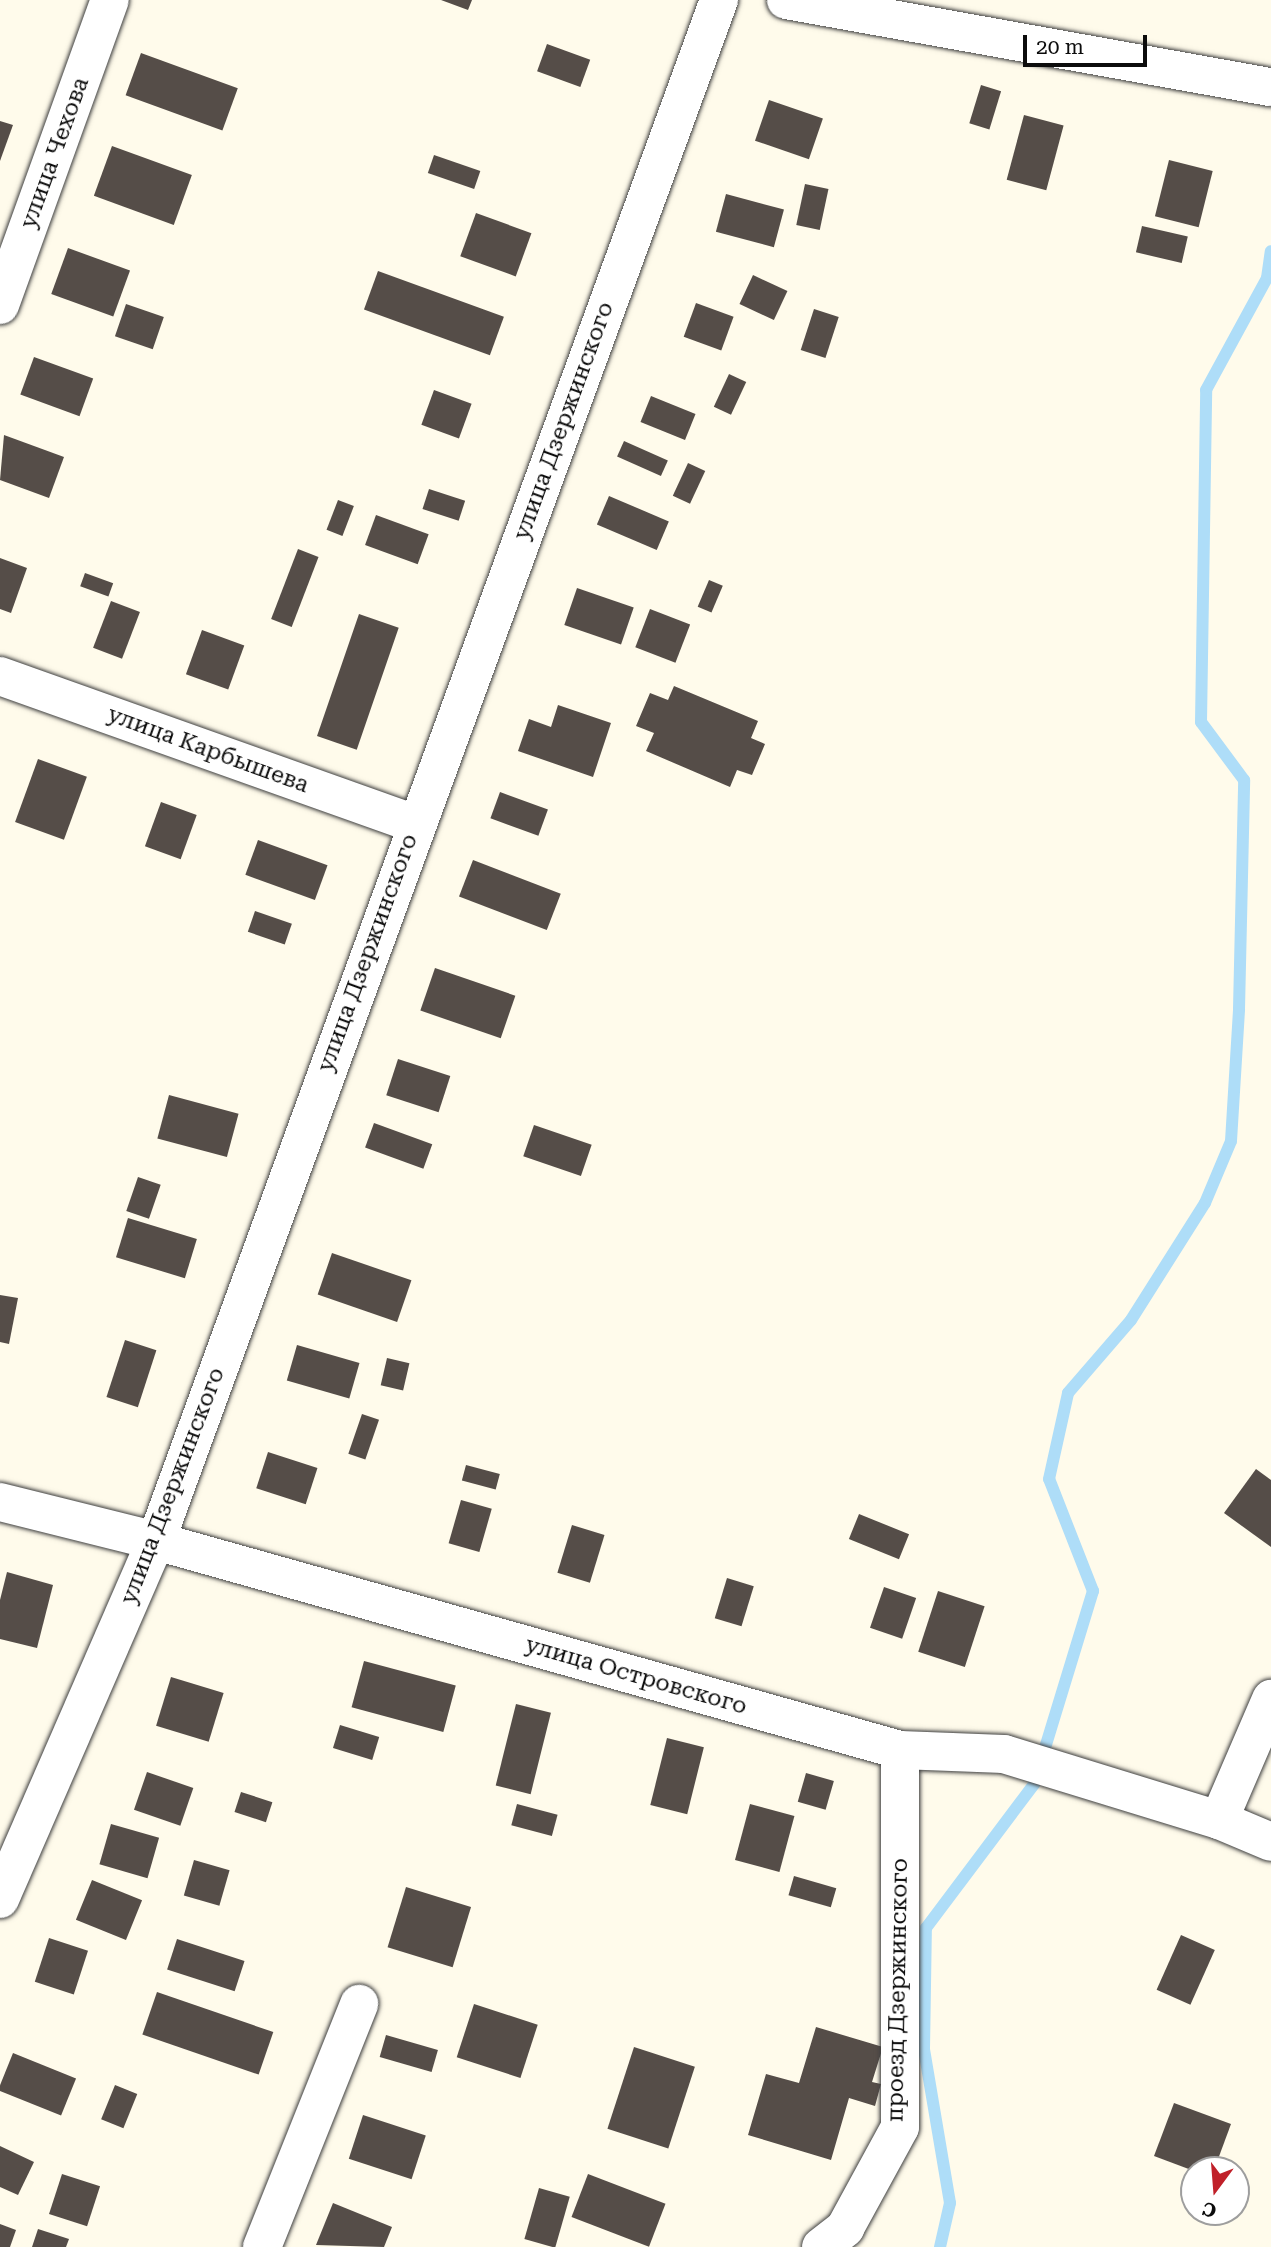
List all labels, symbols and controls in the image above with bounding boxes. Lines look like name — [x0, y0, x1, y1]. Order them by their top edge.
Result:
scale bar — [1026, 21, 1150, 65]
text: 20 m — [1036, 35, 1084, 59]
street label: улица Чехова — [15, 74, 95, 232]
street label: улица Дзержинского — [508, 298, 620, 544]
street label: улица Карбышева — [104, 701, 312, 799]
street label: улица Дзержинского — [312, 830, 424, 1076]
street label: улица Дзержинского — [115, 1364, 231, 1608]
street label: улица Островского — [522, 1631, 750, 1721]
street label: проезд Дзержинского — [882, 1858, 914, 2122]
north arrow — [1180, 2156, 1250, 2226]
text: С — [1200, 2197, 1219, 2223]

